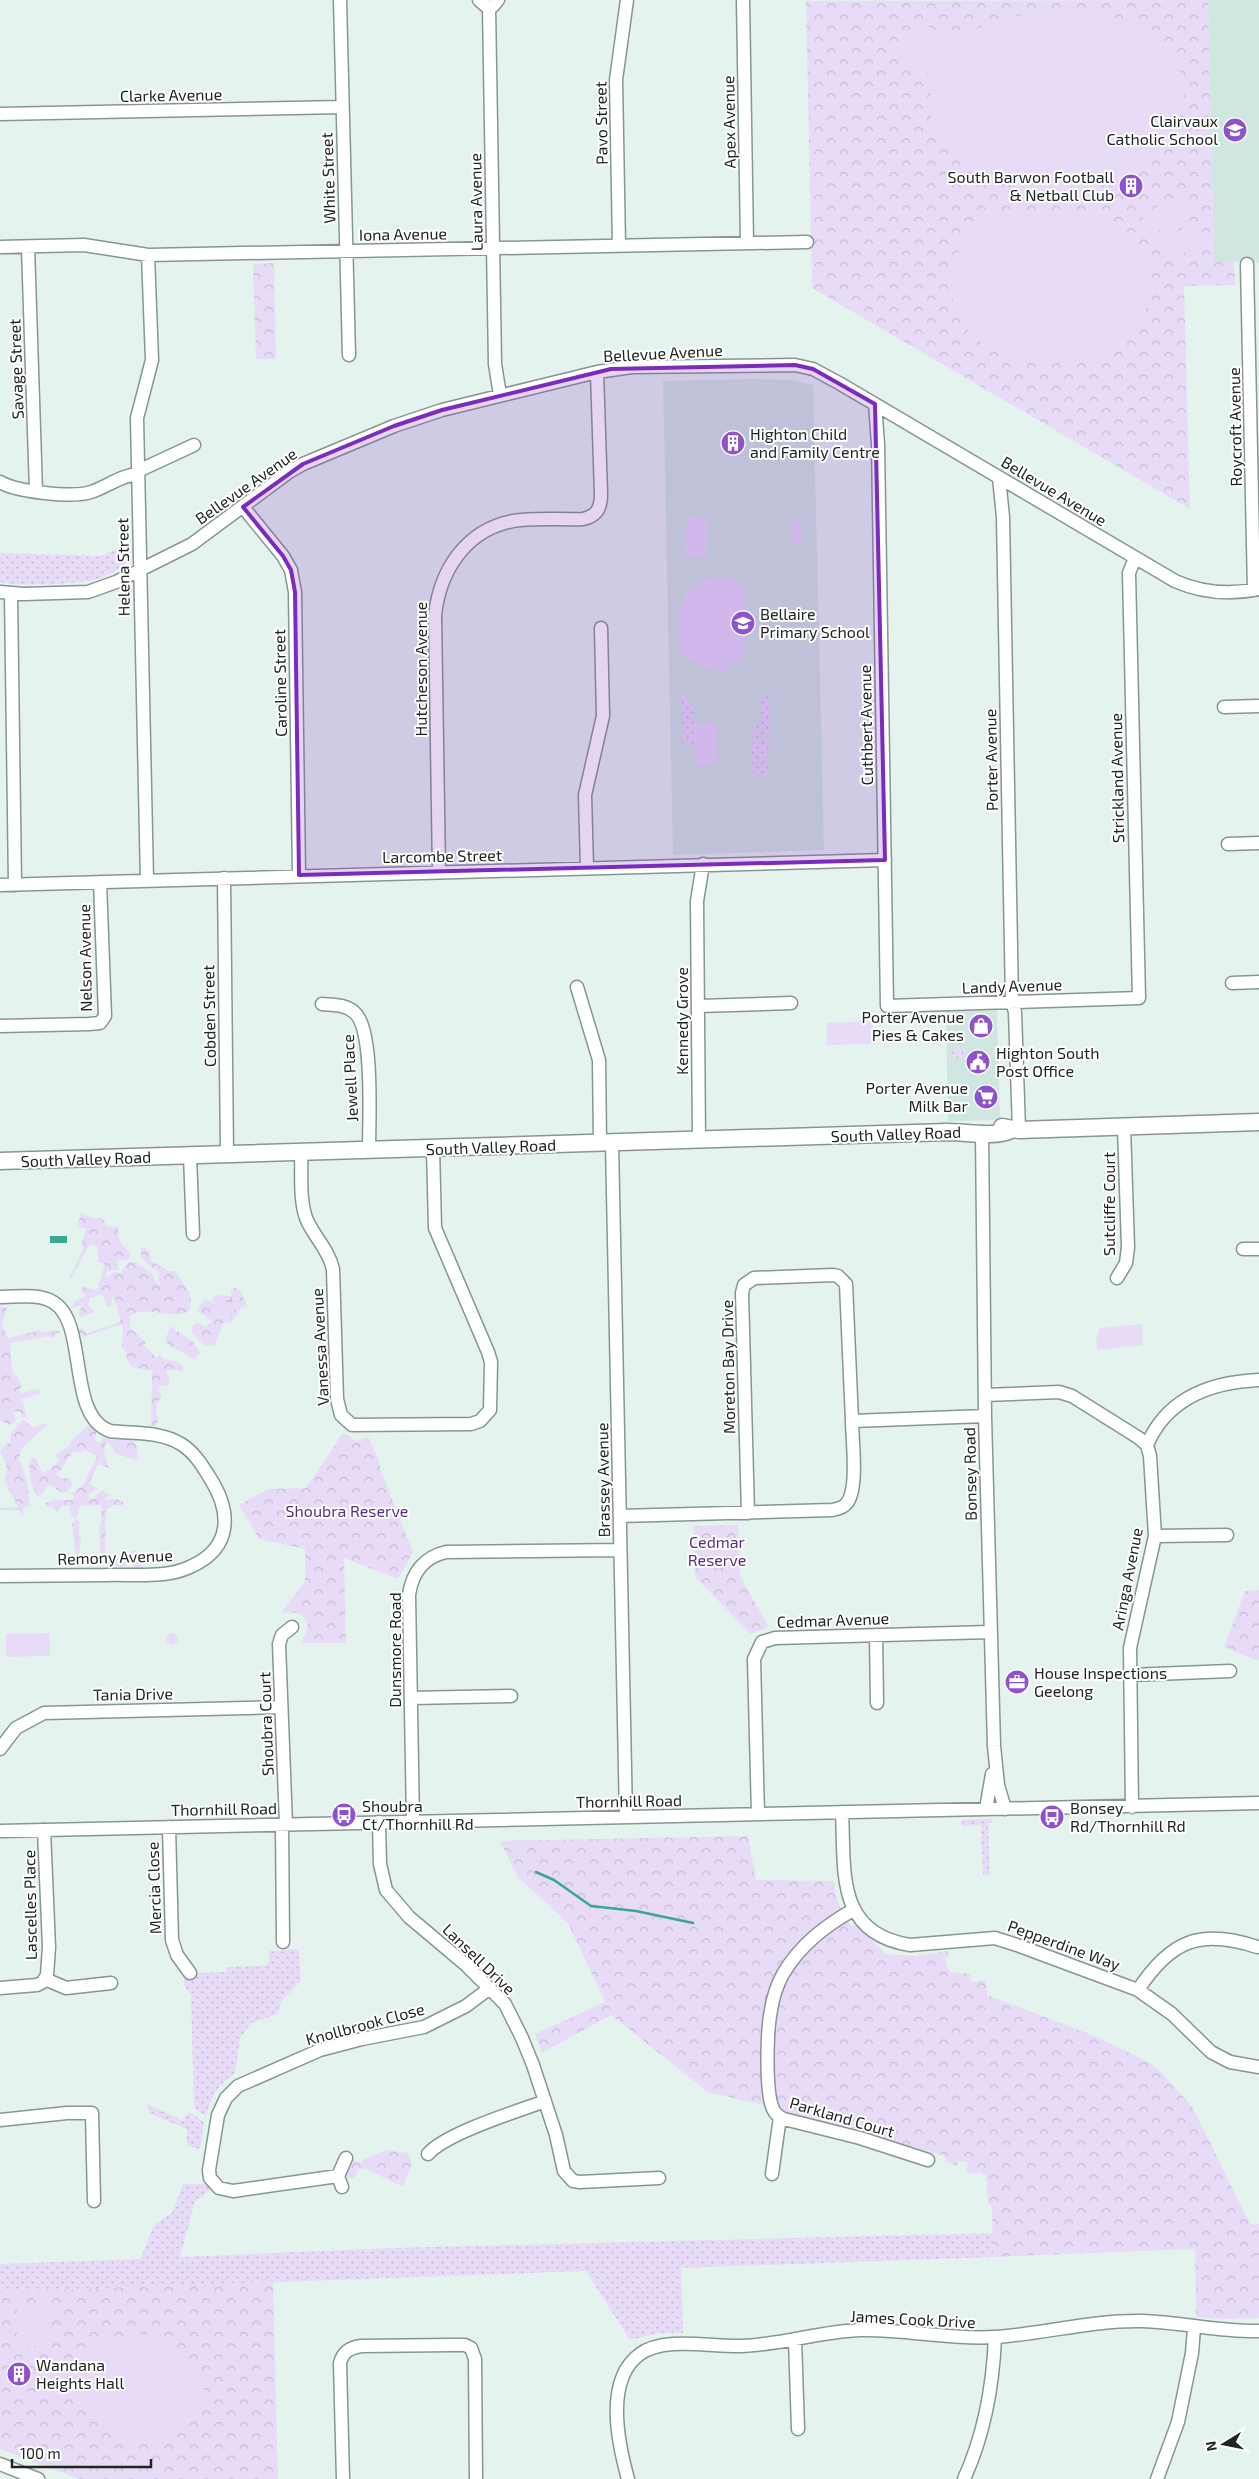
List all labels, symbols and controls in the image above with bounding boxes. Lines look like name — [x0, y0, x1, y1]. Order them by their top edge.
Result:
street label: Apex Avenue — [718, 75, 739, 169]
street label: Pavo Street — [590, 81, 611, 165]
street label: Clarke Avenue — [120, 84, 222, 105]
place label: Clairvaux Catholic School — [1106, 111, 1219, 148]
school or university icon: Clairvaux Catholic School — [1222, 117, 1248, 143]
street label: White Street — [316, 132, 339, 224]
street label: Laura Avenue — [465, 153, 486, 251]
place label: South Barwon Football & Netball Club — [948, 167, 1114, 204]
building icon: South Barwon Football & Netball Club — [1118, 173, 1144, 199]
street label: Iona Avenue — [359, 223, 447, 244]
street label: Savage Street — [4, 318, 27, 420]
street label: Bellevue Avenue — [603, 340, 723, 365]
street label: Roycroft Avenue — [1224, 367, 1245, 487]
place label: Highton Child and Family Centre — [750, 424, 880, 461]
building icon: Highton Child and Family Centre — [720, 430, 746, 456]
street label: Bellevue Avenue — [191, 444, 300, 528]
street label: Bellevue Avenue — [998, 452, 1110, 530]
street label: Helena Street — [112, 517, 133, 617]
street label: Hutcheson Avenue — [411, 602, 430, 736]
place label: Bellaire Primary School — [760, 604, 870, 641]
school or university icon: Bellaire Primary School — [730, 610, 756, 636]
street label: Caroline Street — [269, 629, 290, 737]
street label: Cuthbert Avenue — [855, 665, 876, 785]
street label: Porter Avenue — [980, 709, 1001, 811]
street label: Strickland Avenue — [1106, 713, 1127, 843]
street label: Larcombe Street — [382, 845, 502, 866]
street label: Nelson Avenue — [74, 904, 95, 1012]
street label: Cobden Street — [198, 965, 219, 1067]
street label: Kennedy Grove — [672, 967, 691, 1075]
street label: Landy Avenue — [961, 974, 1062, 997]
place label: Porter Avenue Pies & Cakes — [862, 1007, 964, 1044]
shop icon: Porter Avenue Pies & Cakes — [968, 1013, 994, 1039]
street label: Jewell Place — [338, 1034, 361, 1122]
place label: Highton South Post Office — [996, 1043, 1100, 1080]
public building icon: Highton South Post Office — [965, 1049, 991, 1075]
place label: Porter Avenue Milk Bar — [866, 1078, 969, 1115]
supermarket icon: Porter Avenue Milk Bar — [973, 1084, 999, 1110]
street label: South Valley Road — [830, 1122, 961, 1145]
street label: South Valley Road — [425, 1135, 556, 1158]
street label: South Valley Road — [20, 1147, 151, 1170]
street label: Sutcliffe Court — [1099, 1152, 1118, 1256]
street label: Vanessa Avenue — [307, 1288, 332, 1406]
street label: Moreton Bay Drive — [717, 1300, 738, 1434]
street label: Brassey Avenue — [592, 1422, 613, 1538]
street label: Bonsey Road — [959, 1427, 980, 1521]
park label: Shoubra Reserve — [286, 1501, 408, 1520]
street label: Aringa Avenue — [1107, 1526, 1146, 1632]
park label: Cedmar Reserve — [688, 1532, 746, 1569]
street label: Remony Avenue — [57, 1545, 173, 1568]
street label: Dunsmore Road — [385, 1592, 404, 1708]
street label: Cedmar Avenue — [776, 1608, 890, 1631]
place label: House Inspections Geelong — [1034, 1663, 1167, 1700]
office icon: House Inspections Geelong — [1004, 1669, 1030, 1695]
street label: Shoubra Court — [254, 1672, 277, 1776]
street label: Tania Drive — [93, 1683, 173, 1704]
street label: Thornhill Road — [576, 1790, 682, 1811]
place label: Shoubra Ct/Thornhill Rd — [362, 1796, 474, 1833]
street label: Thornhill Road — [171, 1798, 277, 1819]
place label: Bonsey Rd/Thornhill Rd — [1070, 1798, 1186, 1835]
bus stop icon: Shoubra Ct/Thornhill Rd — [331, 1802, 357, 1828]
bus stop icon: Bonsey Rd/Thornhill Rd — [1039, 1804, 1065, 1830]
street label: Mercia Close — [142, 1841, 165, 1935]
street label: Lascelles Place — [19, 1850, 40, 1960]
street label: Pepperdine Way — [1006, 1915, 1123, 1974]
street label: Lansell Drive — [439, 1919, 520, 1998]
street label: Knollbrook Close — [303, 1999, 426, 2048]
street label: Parkland Court — [788, 2092, 897, 2141]
street label: James Cook Drive — [850, 2306, 976, 2331]
place label: Wandana Heights Hall — [36, 2355, 124, 2392]
building icon: Wandana Heights Hall — [6, 2361, 32, 2387]
north arrow — [1199, 2419, 1249, 2469]
scale bar — [12, 2436, 151, 2468]
text: N — [1201, 2440, 1220, 2453]
text: 100 m — [20, 2444, 61, 2462]

